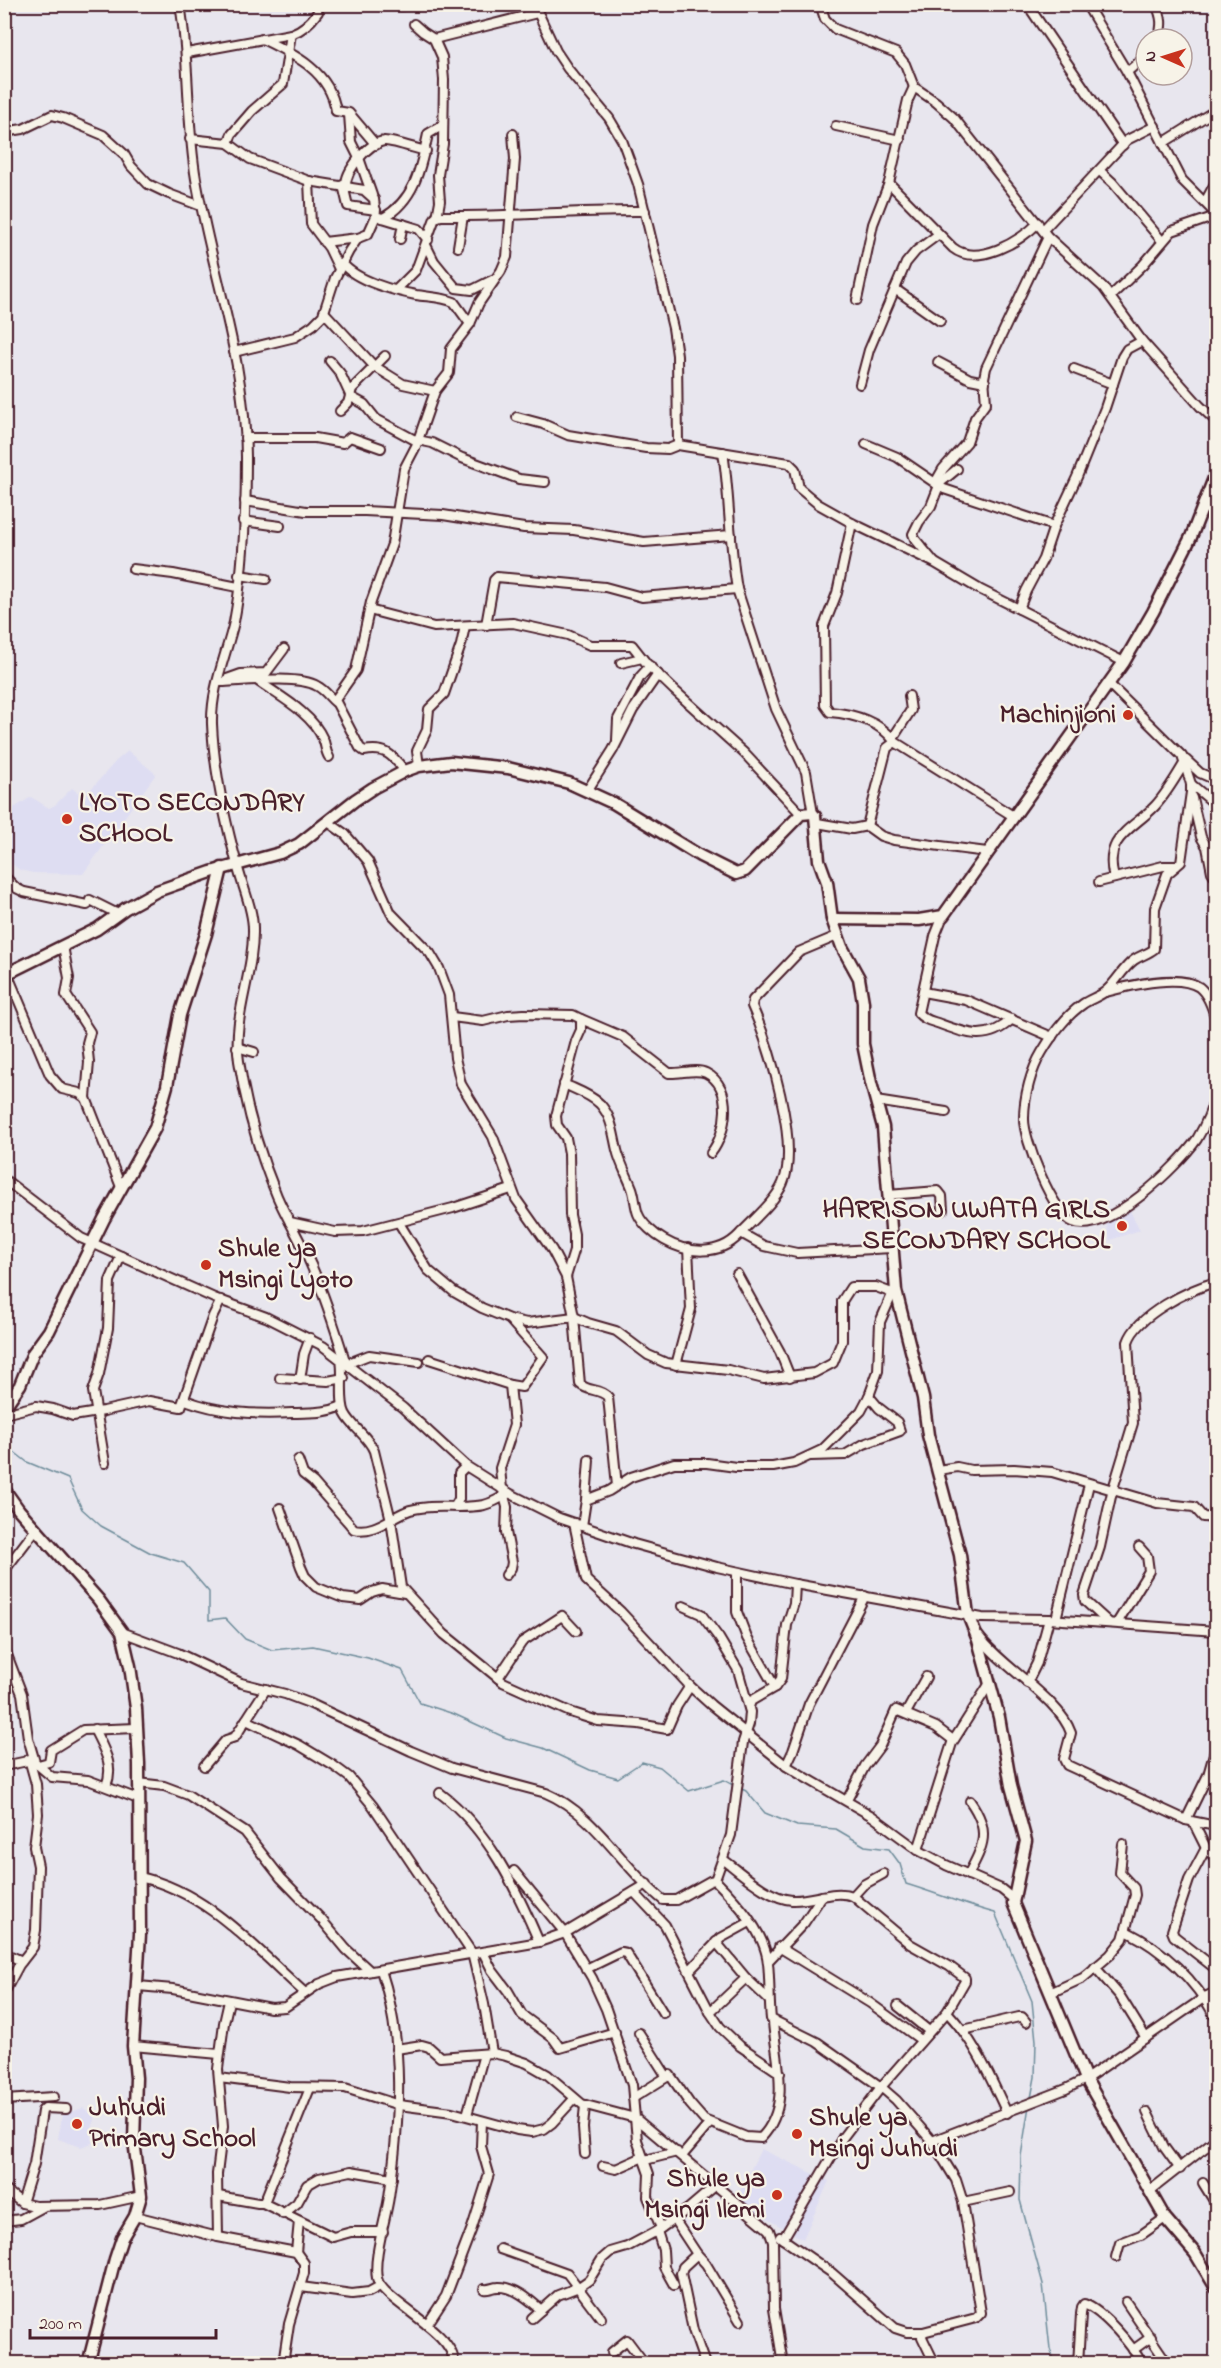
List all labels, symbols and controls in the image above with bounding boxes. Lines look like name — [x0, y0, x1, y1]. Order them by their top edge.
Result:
north arrow — [1134, 27, 1194, 87]
text: N — [1139, 50, 1163, 62]
place label: Machinjioni — [1000, 696, 1116, 735]
marker: Machinjioni — [1121, 708, 1135, 722]
place label: LYOTO SECONDARY SCHOOL — [79, 784, 305, 854]
marker: LYOTO SECONDARY SCHOOL — [60, 812, 74, 826]
place label: HARRISON UWATA GIRLS SECONDARY SCHOOL — [822, 1191, 1111, 1261]
marker: HARRISON UWATA GIRLS SECONDARY SCHOOL — [1115, 1219, 1129, 1233]
place label: Shule ya Msingi Lyoto — [218, 1230, 353, 1301]
marker: Shule ya Msingi Lyoto — [199, 1258, 213, 1272]
place label: Juhudi Primary School — [89, 2089, 256, 2159]
place label: Shule ya Msingi Juhudi — [809, 2099, 958, 2170]
marker: Juhudi Primary School — [70, 2117, 84, 2131]
marker: Shule ya Msingi Juhudi — [790, 2127, 804, 2141]
place label: Shule ya Msingi Ilemi — [644, 2160, 765, 2231]
marker: Shule ya Msingi Ilemi — [770, 2188, 784, 2202]
scale bar — [30, 2302, 216, 2340]
text: 200 m — [39, 2312, 82, 2338]

